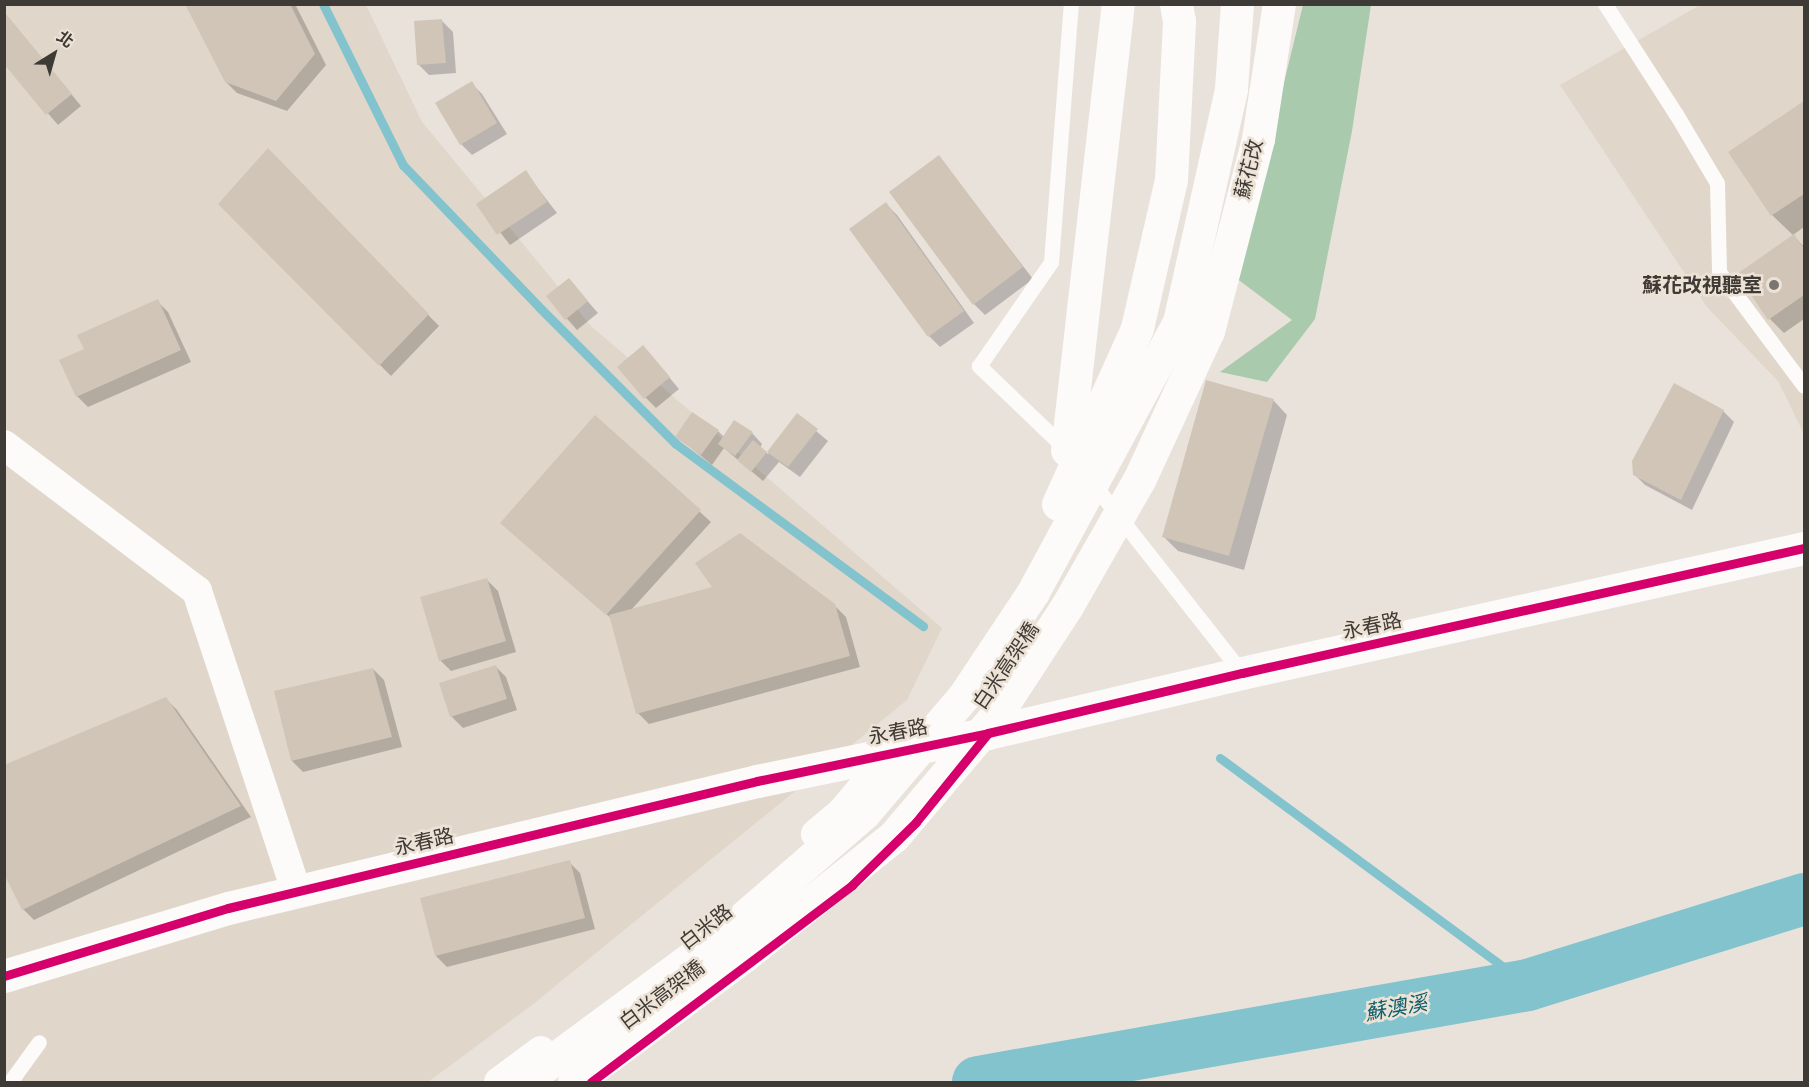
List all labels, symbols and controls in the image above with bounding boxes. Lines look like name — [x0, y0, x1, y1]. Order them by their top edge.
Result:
north arrow — [24, 24, 84, 84]
text: 北 — [53, 27, 77, 52]
street label: 蘇花改 — [1230, 137, 1268, 201]
place label: 蘇花改視聽室 — [1642, 273, 1762, 297]
marker: 蘇花改視聽室 — [1767, 278, 1781, 292]
street label: 永春路 — [1340, 608, 1404, 644]
street label: 白米高架橋 — [968, 618, 1044, 714]
street label: 永春路 — [866, 714, 930, 750]
street label: 永春路 — [392, 824, 456, 860]
street label: 白米路 — [675, 899, 737, 955]
street label: 白米高架橋 — [615, 955, 709, 1035]
water label: 蘇澳溪 — [1363, 990, 1429, 1026]

